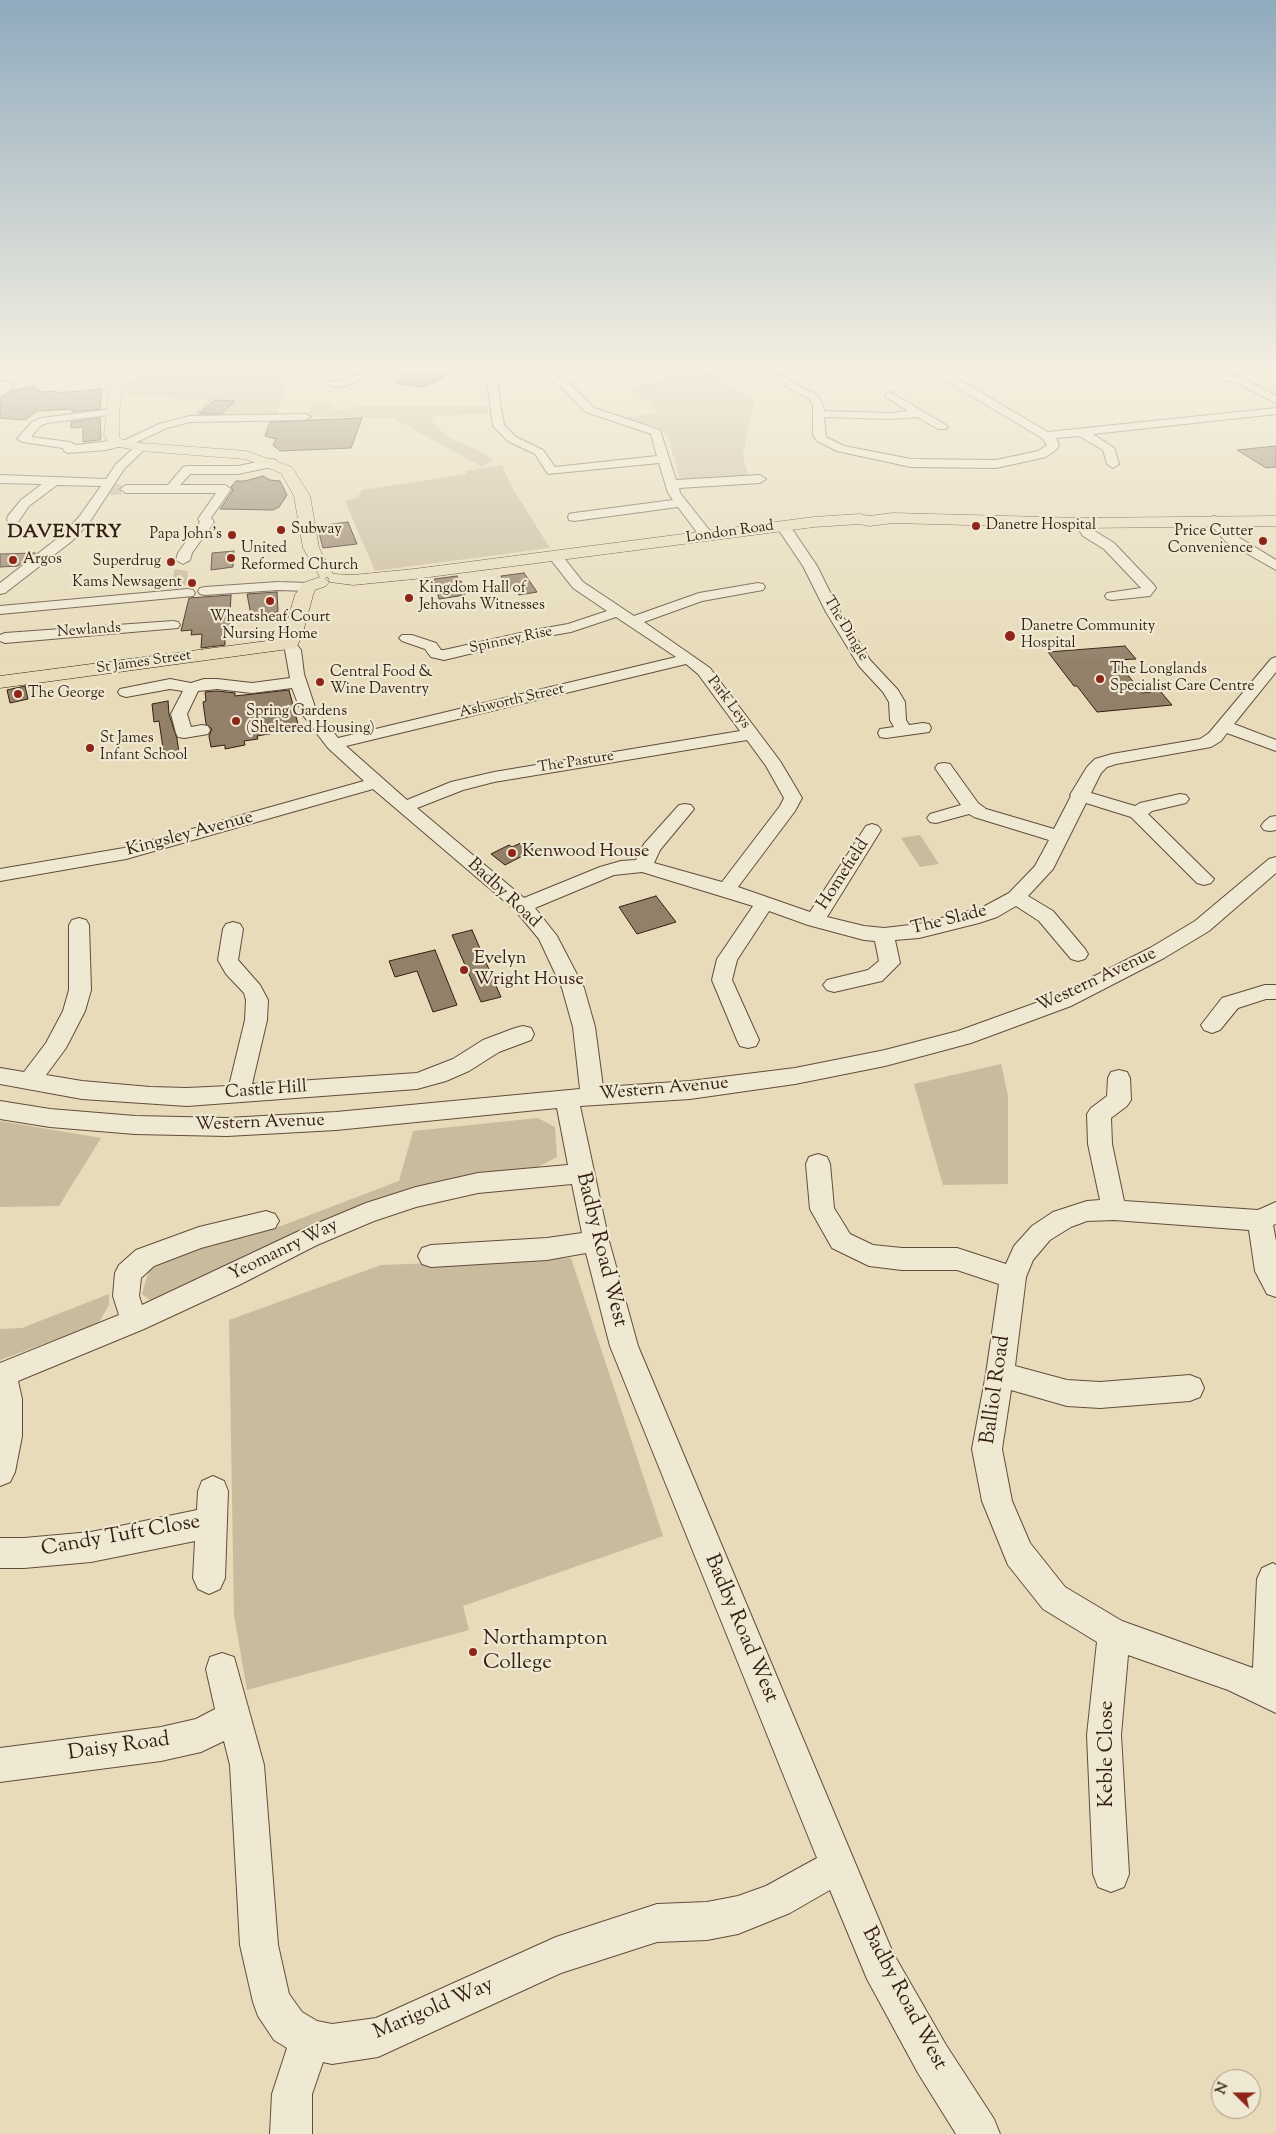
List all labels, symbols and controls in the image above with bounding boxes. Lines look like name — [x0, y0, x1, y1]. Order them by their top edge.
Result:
place label: Danetre Hospital — [986, 517, 1096, 535]
street label: London Road — [685, 518, 775, 548]
marker: Danetre Hospital — [970, 520, 982, 532]
place label: Subway — [291, 521, 342, 539]
district label: DAVENTRY — [7, 523, 123, 545]
place label: Price Cutter Convenience — [1168, 523, 1253, 558]
marker: Subway — [275, 524, 287, 536]
place label: Papa John's — [149, 526, 222, 544]
marker: Papa John's — [226, 529, 238, 541]
marker: Price Cutter Convenience — [1257, 535, 1269, 547]
place label: United Reformed Church — [241, 540, 358, 575]
place label: Argos — [23, 551, 62, 569]
marker: United Reformed Church — [225, 552, 237, 564]
place label: Superdrug — [93, 553, 161, 571]
marker: Argos — [7, 554, 19, 566]
marker: Superdrug — [165, 556, 177, 568]
place label: Kams Newsagent — [72, 574, 182, 592]
marker: Kams Newsagent — [186, 577, 198, 589]
place label: Kingdom Hall of Jehovahs Witnesses — [419, 580, 545, 615]
marker: Kingdom Hall of Jehovahs Witnesses — [403, 592, 415, 604]
street label: The Dingle — [819, 593, 871, 665]
marker: Wheatsheaf Court Nursing Home — [264, 595, 276, 607]
place label: Wheatsheaf Court Nursing Home — [210, 609, 330, 644]
place label: Danetre Community Hospital — [1021, 618, 1155, 653]
street label: Newlands — [57, 620, 121, 642]
street label: Spinney Rise — [468, 623, 554, 659]
marker: Danetre Community Hospital — [1003, 629, 1017, 643]
street label: St James Street — [95, 647, 193, 679]
place label: The Longlands Specialist Care Centre — [1110, 661, 1254, 696]
place label: Central Food & Wine Daventry — [330, 664, 433, 699]
street label: Park Leys — [702, 673, 754, 733]
marker: The Longlands Specialist Care Centre — [1094, 673, 1106, 685]
marker: Central Food & Wine Daventry — [314, 676, 326, 688]
street label: Ashworth Street — [458, 681, 566, 723]
place label: The George — [28, 685, 105, 703]
marker: The George — [12, 688, 24, 700]
place label: Spring Gardens (Sheltered Housing) — [246, 703, 375, 738]
marker: Spring Gardens (Sheltered Housing) — [230, 715, 242, 727]
place label: St James Infant School — [100, 730, 188, 765]
marker: St James Infant School — [84, 742, 96, 754]
street label: The Pasture — [537, 748, 615, 778]
street label: Kingsley Avenue — [124, 808, 256, 862]
street label: Homefield — [813, 835, 875, 915]
place label: Kenwood House — [522, 842, 649, 864]
marker: Kenwood House — [506, 847, 518, 859]
street label: Badby Road — [462, 855, 544, 933]
street label: The Slade — [909, 901, 989, 941]
street label: Western Avenue — [1034, 944, 1160, 1018]
place label: Evelyn Wright House — [474, 949, 584, 992]
marker: Evelyn Wright House — [458, 964, 470, 976]
street label: Western Avenue — [599, 1074, 729, 1106]
street label: Castle Hill — [224, 1077, 308, 1105]
street label: Western Avenue — [195, 1111, 325, 1137]
street label: Badby Road West — [569, 1170, 631, 1330]
street label: Yeomanry Way — [226, 1215, 342, 1287]
street label: Balliol Road — [977, 1334, 1017, 1446]
street label: Candy Tuft Close — [39, 1511, 203, 1563]
street label: Badby Road West — [697, 1551, 783, 1707]
place label: Northampton College — [483, 1627, 608, 1677]
marker: Northampton College — [467, 1646, 479, 1658]
street label: Keble Close — [1095, 1700, 1121, 1808]
street label: Daisy Road — [66, 1728, 172, 1768]
street label: Badby Road West — [855, 1923, 951, 2075]
street label: Marigold Way — [370, 1973, 498, 2047]
north arrow — [1211, 2069, 1261, 2119]
text: N — [1212, 2080, 1234, 2098]

